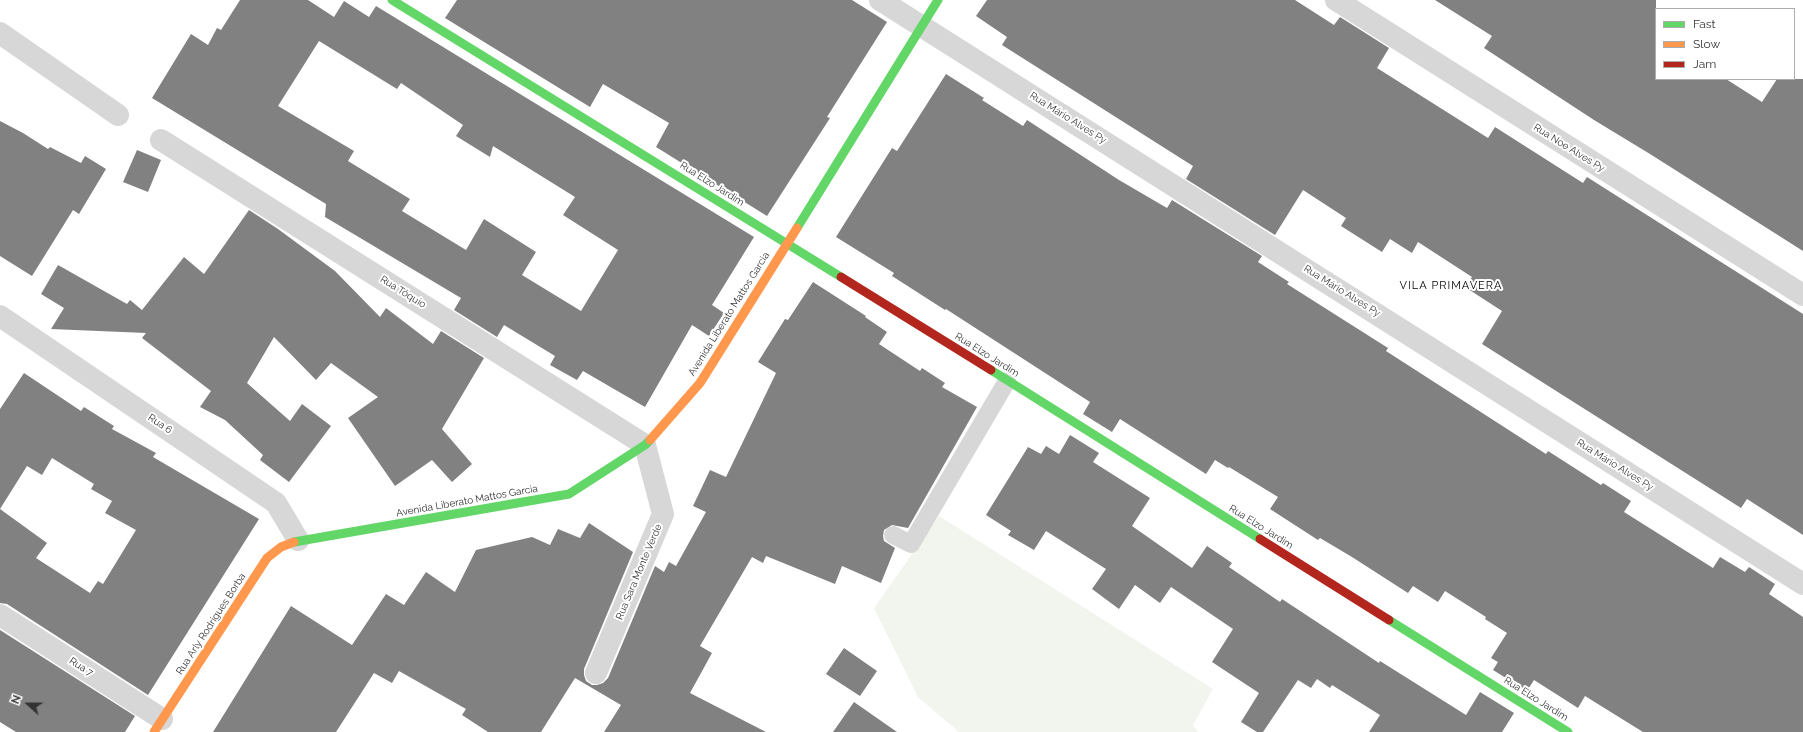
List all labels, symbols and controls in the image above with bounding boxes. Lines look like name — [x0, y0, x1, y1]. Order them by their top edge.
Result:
legend — [1655, 8, 1795, 80]
text: Fast — [1693, 17, 1716, 31]
text: Slow — [1693, 37, 1720, 51]
text: Jam — [1693, 57, 1716, 71]
street label: Rua Mário Alves Py — [1027, 90, 1109, 146]
street label: Rua Noe Alves Py — [1531, 121, 1607, 175]
street label: Rua Elzo Jardim — [678, 159, 746, 209]
street label: Avenida Liberato Mattos Garcia — [686, 250, 772, 378]
street label: Rua Mário Alves Py — [1301, 263, 1383, 319]
street label: Rua Tóquio — [378, 273, 428, 311]
district label: VILA PRIMAVERA — [1400, 279, 1502, 293]
street label: Rua Elzo Jardim — [953, 330, 1021, 380]
street label: Rua 6 — [146, 412, 174, 436]
street label: Rua Mário Alves Py — [1574, 437, 1656, 493]
street label: Avenida Liberato Mattos Garcia — [395, 483, 539, 519]
street label: Rua Elzo Jardim — [1227, 502, 1295, 552]
street label: Rua Sara Monte Verde — [613, 522, 665, 622]
street label: Rua Arly Rodrigues Borba — [174, 571, 248, 677]
street label: Rua 7 — [67, 655, 95, 679]
street label: Rua Elzo Jardim — [1502, 674, 1570, 724]
north arrow — [8, 684, 48, 724]
text: N — [9, 693, 24, 706]

